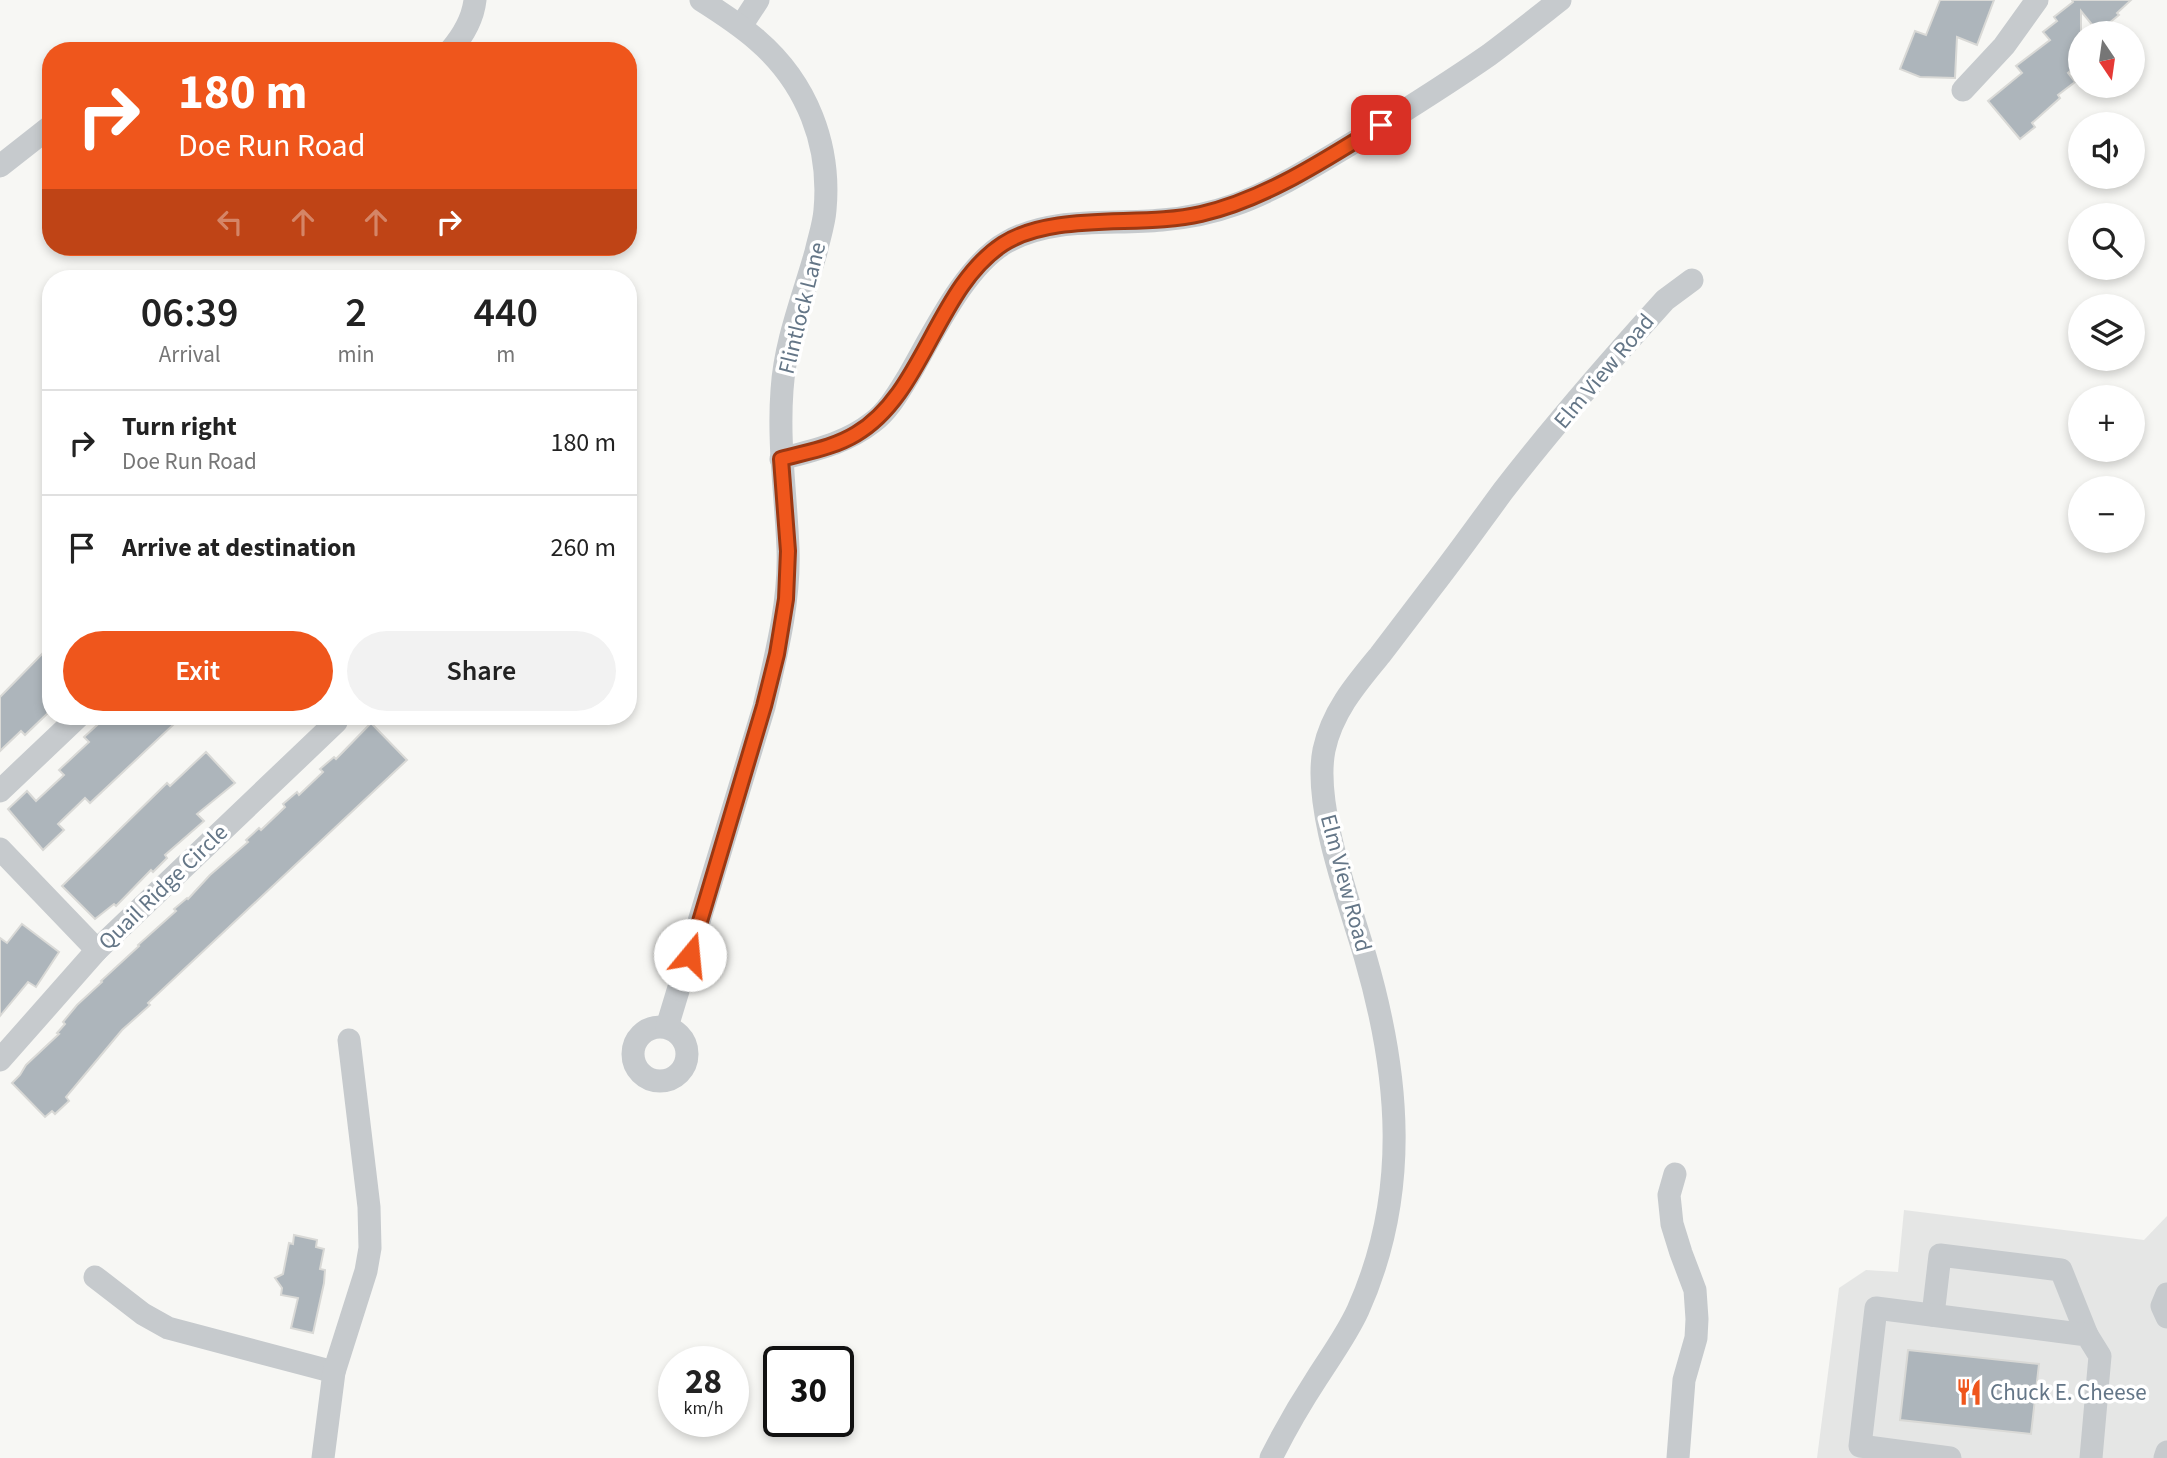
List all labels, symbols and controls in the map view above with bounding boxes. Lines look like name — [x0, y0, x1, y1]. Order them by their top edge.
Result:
north arrow — [2068, 21, 2146, 98]
map controls — [2068, 21, 2145, 553]
text: 180 m — [178, 58, 307, 128]
icon: right — [63, 70, 154, 161]
pin — [1351, 95, 1411, 155]
icon: arrive — [1362, 106, 1400, 144]
button: sound — [2068, 112, 2145, 189]
text: Doe Run Road — [178, 123, 366, 169]
icon: left — [211, 203, 249, 241]
icon: ahead — [284, 203, 322, 241]
icon: ahead — [357, 203, 395, 241]
icon: right — [430, 203, 468, 241]
button: search — [2068, 203, 2145, 280]
street label: Flintlock Lane — [770, 239, 834, 377]
text: 06:39 — [141, 283, 239, 343]
text: 2 — [345, 283, 367, 343]
text: 440 — [474, 283, 538, 343]
button: layers — [2068, 294, 2145, 371]
street label: Elm View Road — [1546, 306, 1662, 436]
text: Arrival — [159, 338, 221, 371]
text: min — [337, 338, 375, 371]
text: m — [496, 338, 515, 371]
button: + — [2068, 385, 2145, 462]
text: Turn right — [122, 408, 237, 445]
icon: right — [63, 424, 101, 462]
text: 180 m — [550, 424, 616, 461]
text: Doe Run Road — [122, 445, 257, 478]
button: − — [2068, 476, 2145, 553]
icon: arrive — [63, 529, 101, 567]
text: Arrive at destination — [122, 529, 356, 566]
text: 260 m — [550, 529, 616, 566]
button: Exit — [63, 631, 333, 711]
button: Share — [347, 631, 616, 711]
street label: Elm View Road — [1312, 811, 1380, 955]
street label: Quail Ridge Circle — [91, 817, 235, 957]
position arrow — [653, 918, 727, 992]
speed limit sign: 30 — [763, 1346, 854, 1437]
text: 28 — [685, 1357, 722, 1407]
place label: Chuck E. Cheese — [1990, 1376, 2147, 1409]
restaurant icon: Chuck E. Cheese — [1954, 1377, 1984, 1407]
text: km/h — [684, 1396, 723, 1421]

